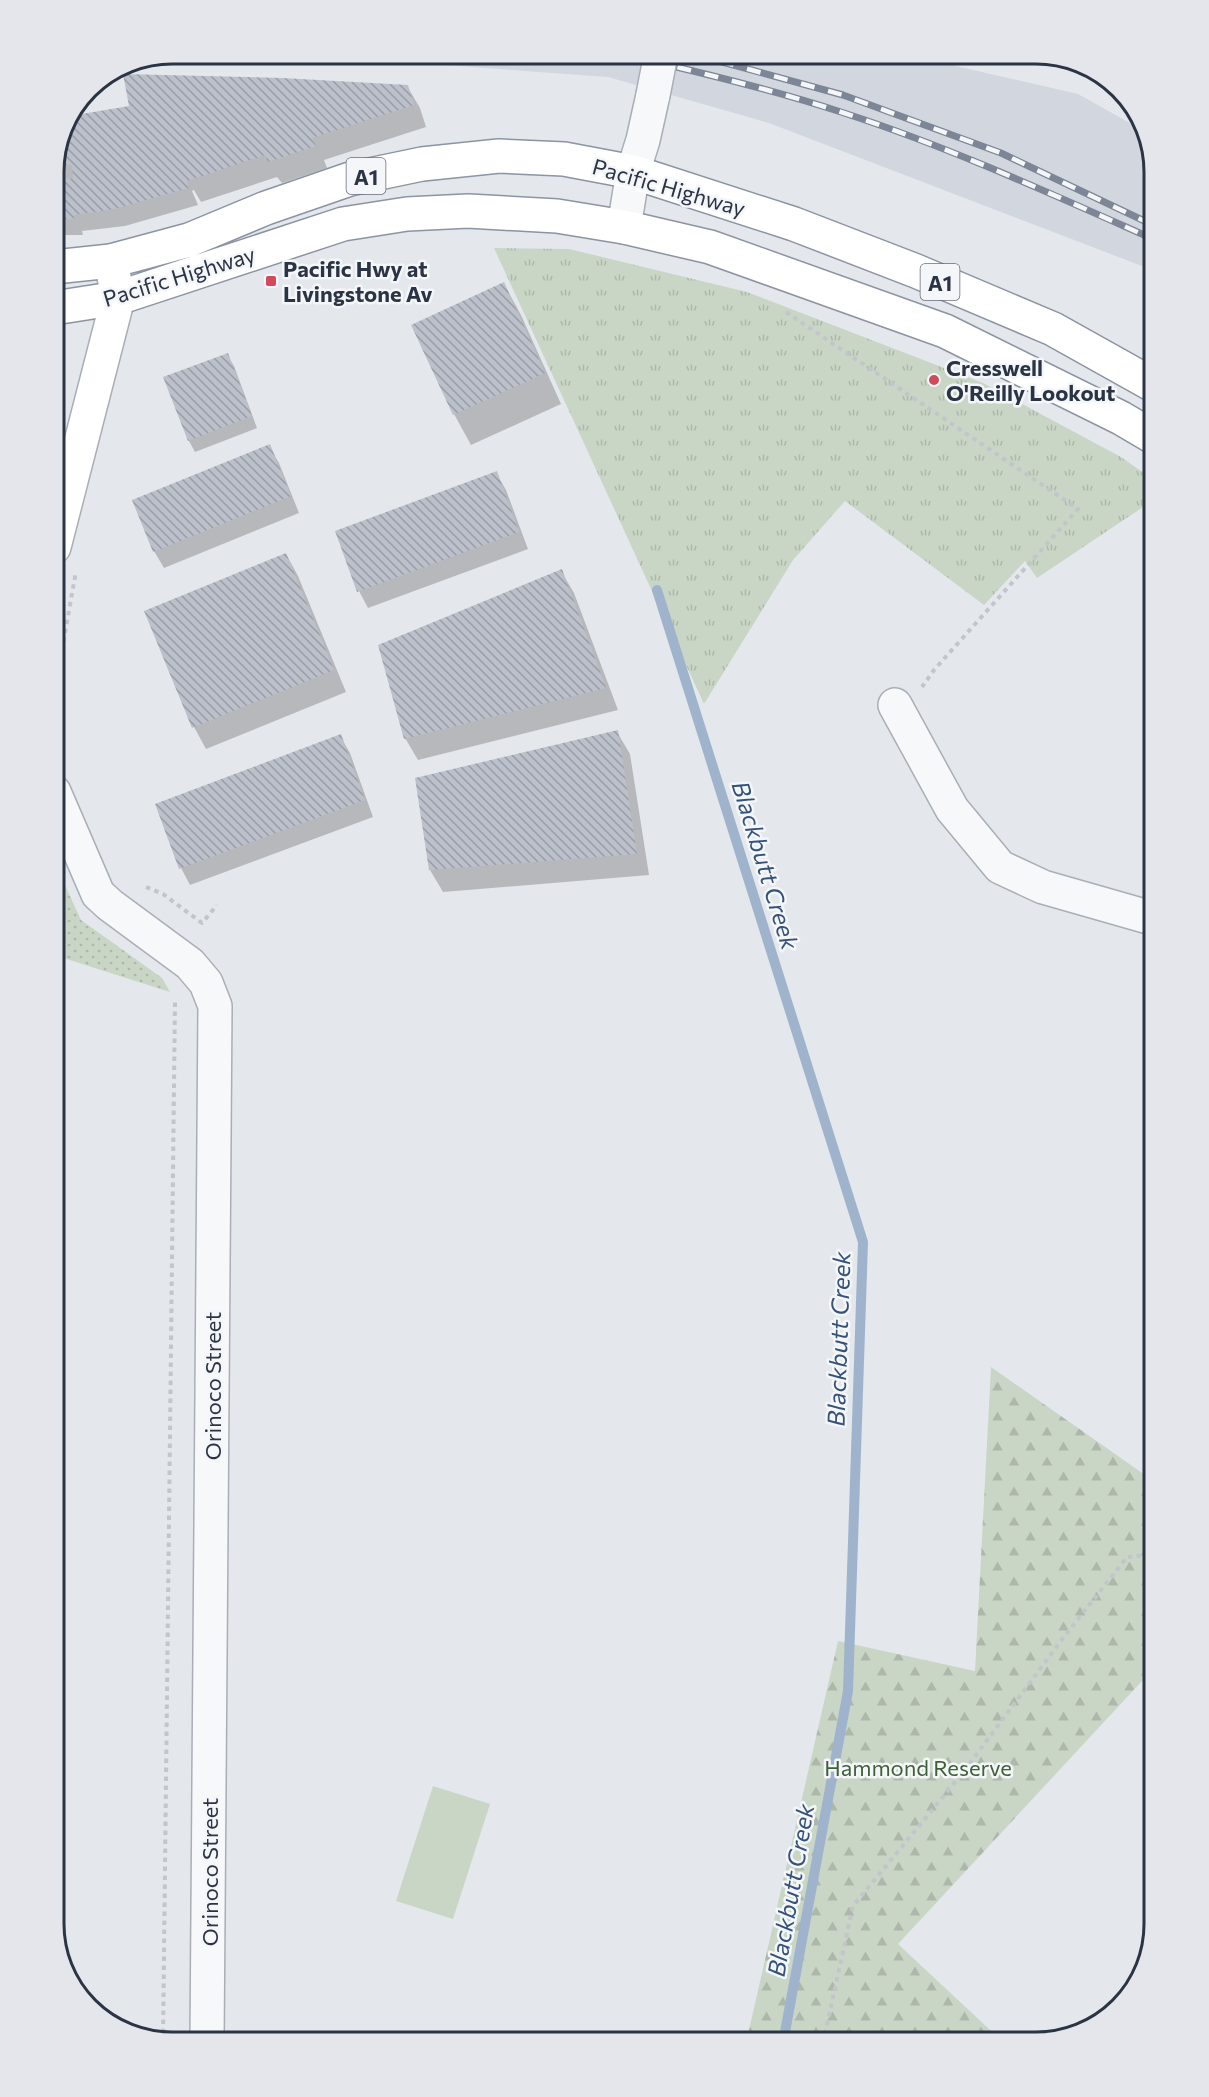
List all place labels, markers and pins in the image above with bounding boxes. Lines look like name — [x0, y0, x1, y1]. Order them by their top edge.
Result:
place label: Pacific Hwy at Livingstone Av — [283, 255, 433, 307]
marker: Pacific Hwy at Livingstone Av — [264, 274, 278, 288]
place label: Cresswell O'Reilly Lookout — [946, 354, 1115, 406]
marker: Cresswell O'Reilly Lookout — [927, 373, 941, 387]

